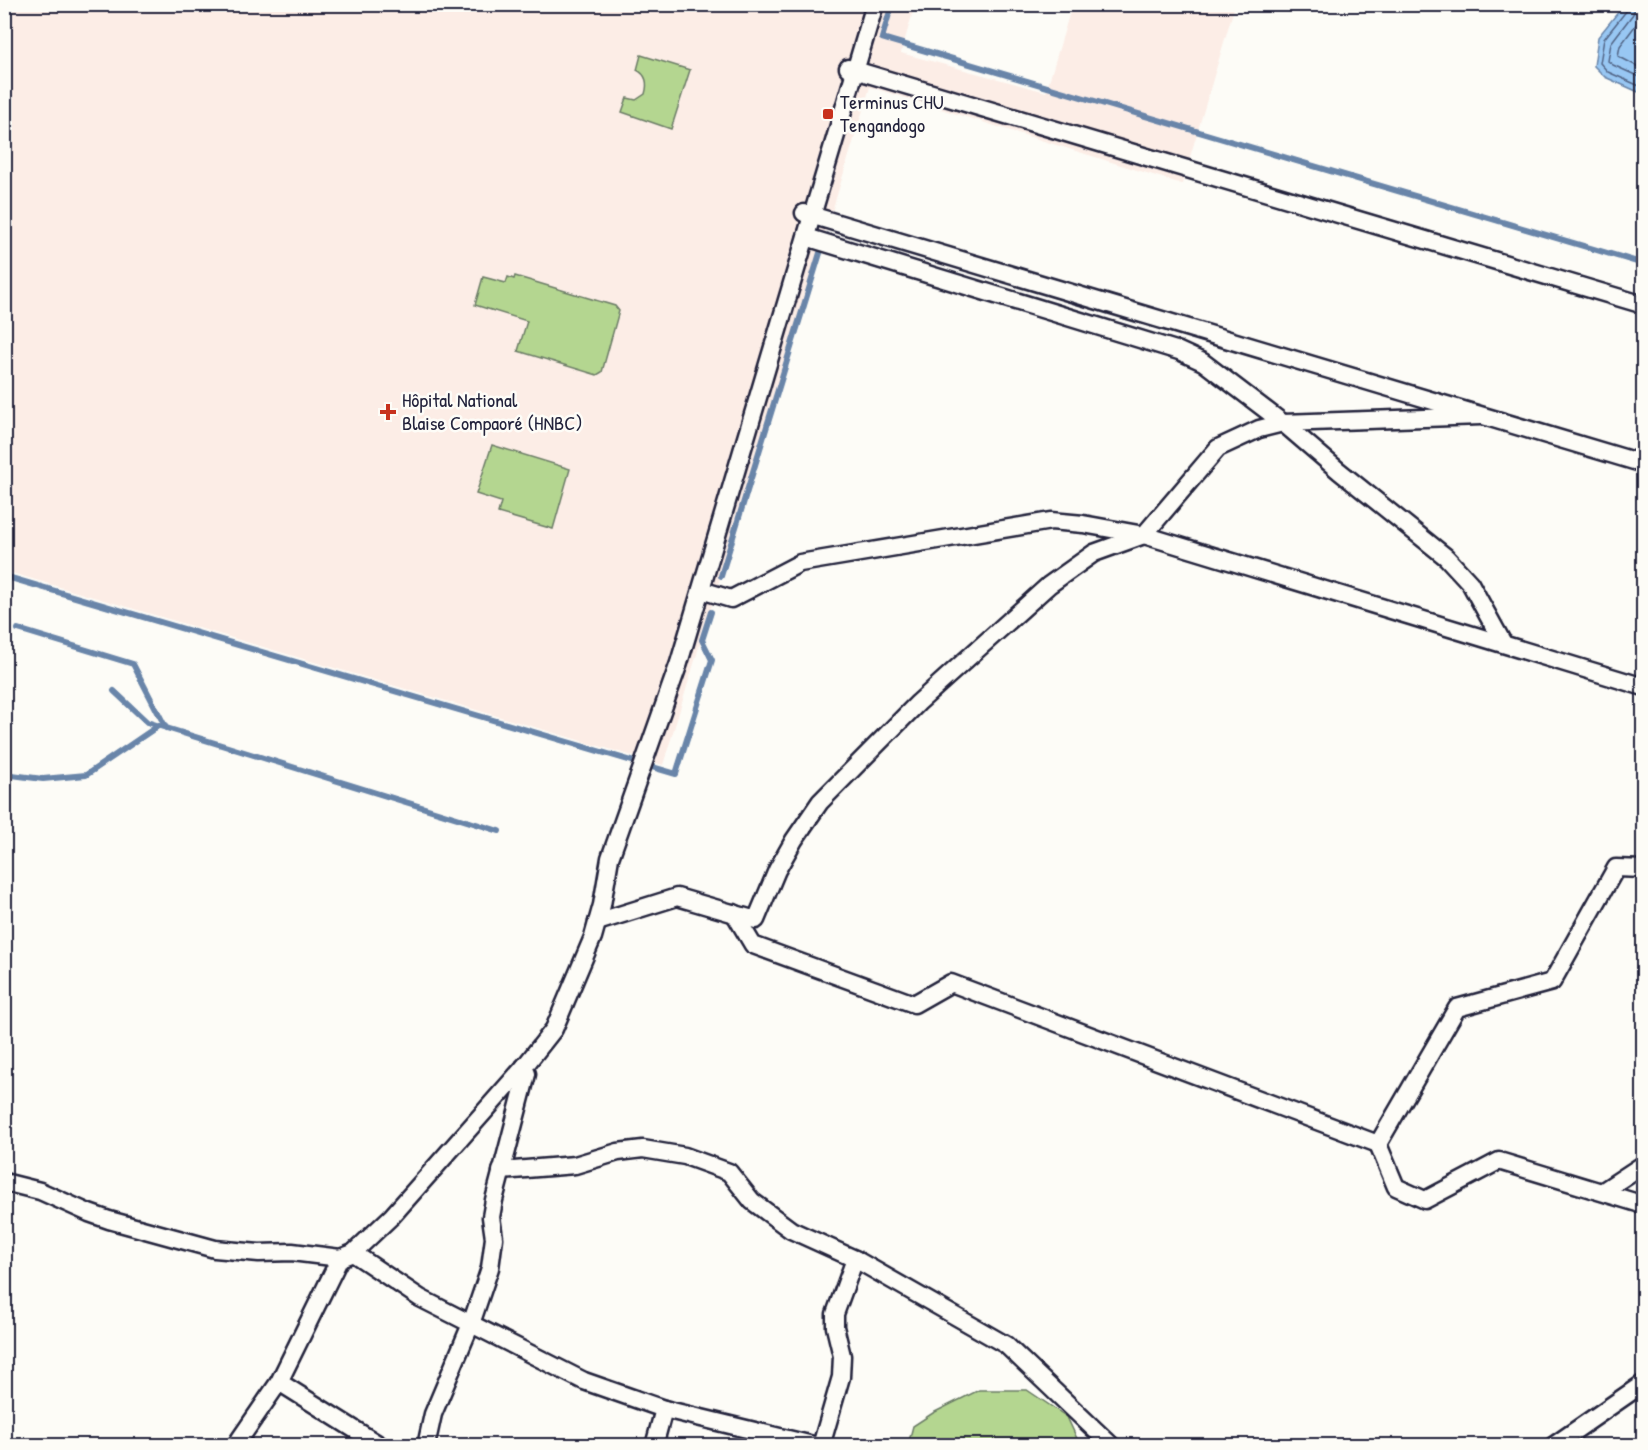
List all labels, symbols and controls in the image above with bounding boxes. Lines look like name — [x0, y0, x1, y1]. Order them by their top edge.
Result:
place label: Terminus CHU Tengandogo — [840, 88, 944, 138]
marker: Terminus CHU Tengandogo — [821, 107, 835, 121]
place label: Hôpital National Blaise Compaoré (HNBC) — [402, 386, 582, 436]
marker: Hôpital National Blaise Compaoré (HNBC) — [379, 403, 397, 421]

